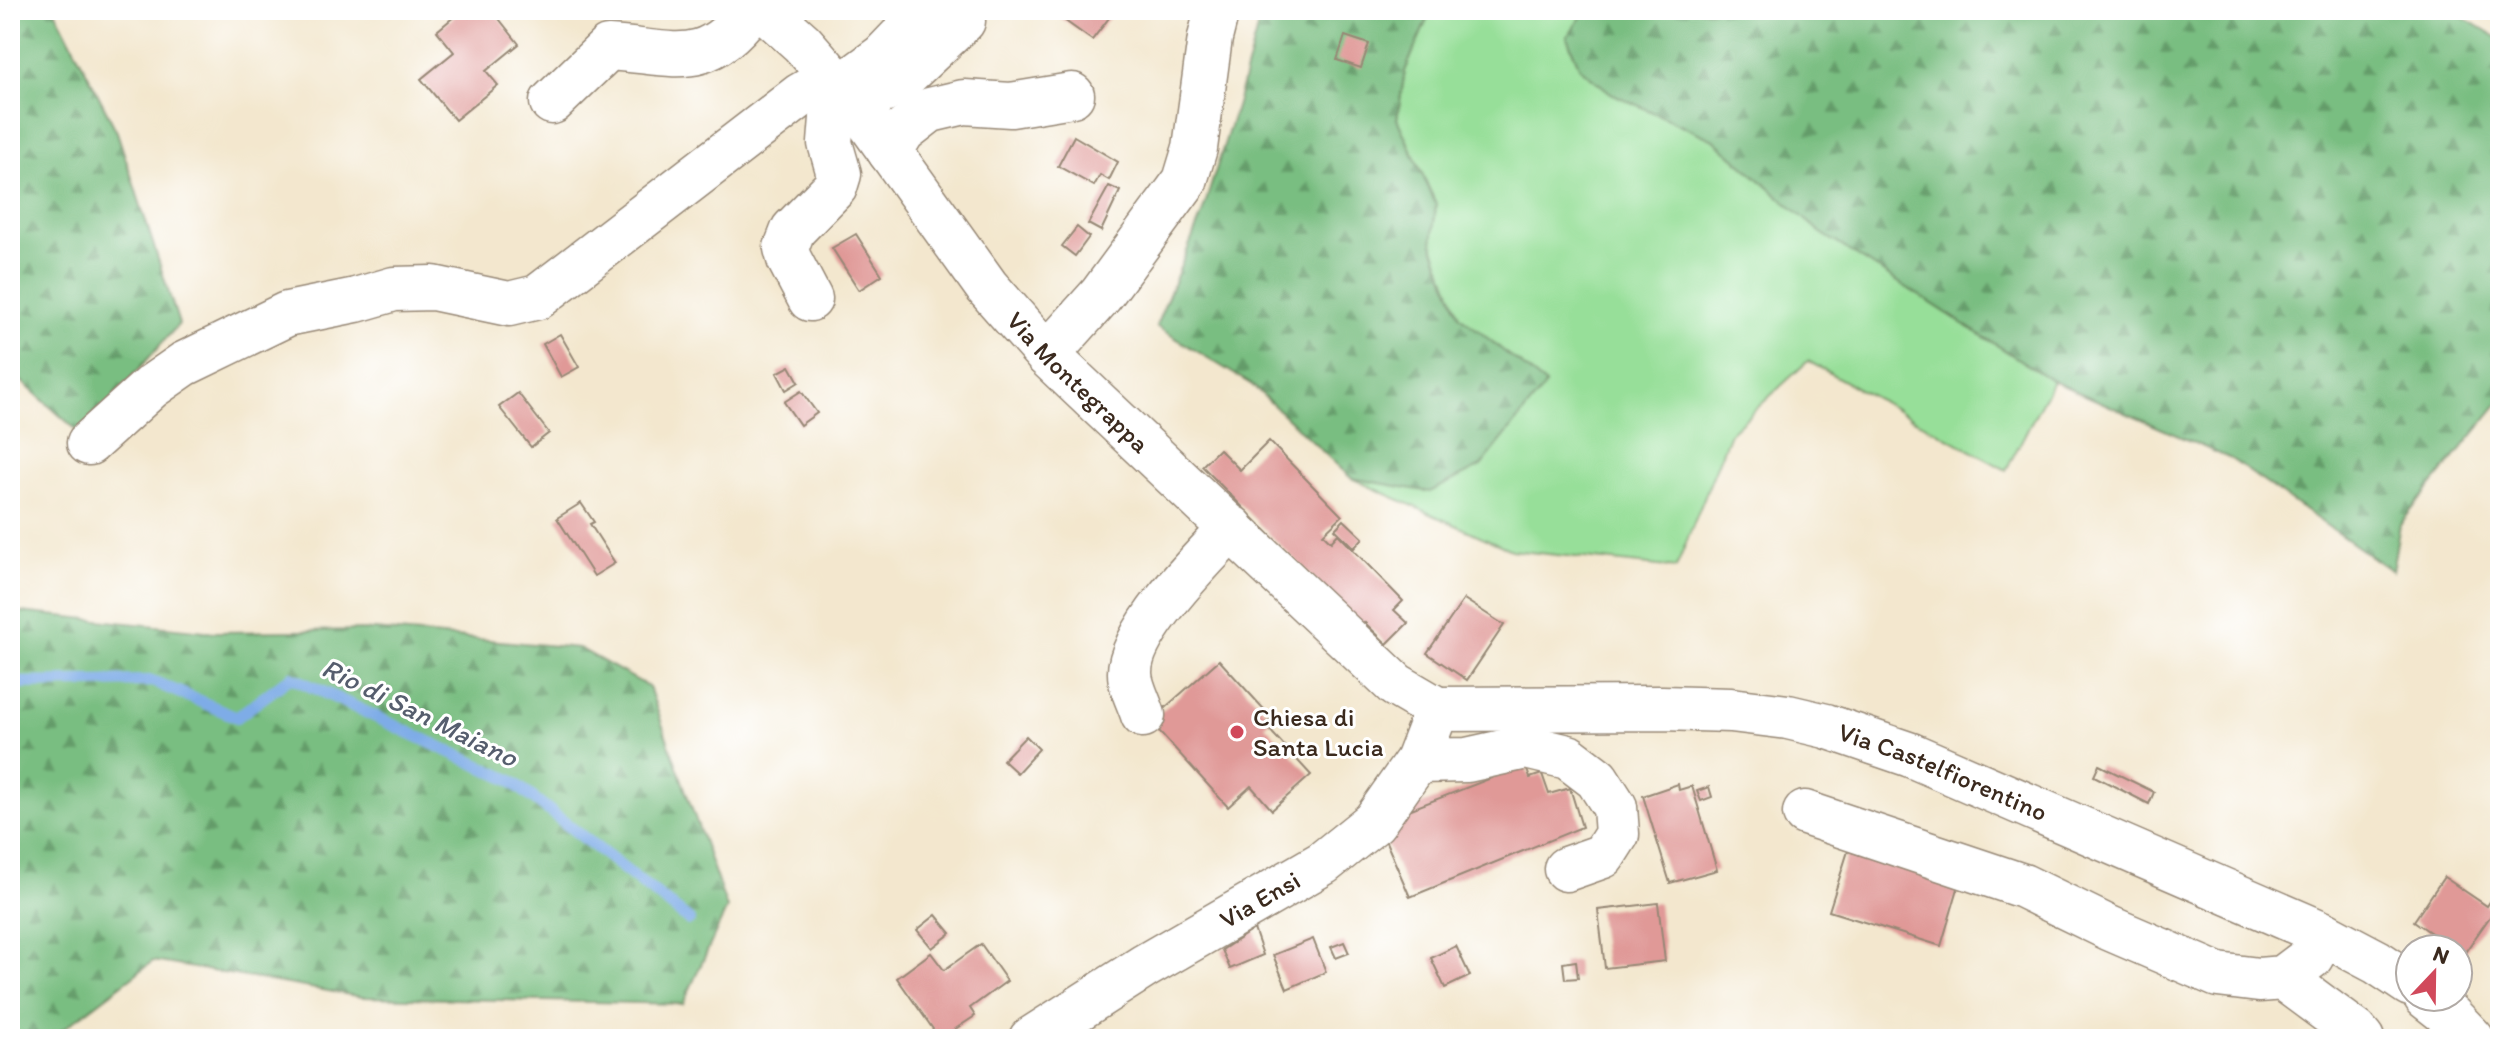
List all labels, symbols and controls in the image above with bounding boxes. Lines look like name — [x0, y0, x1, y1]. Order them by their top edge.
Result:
street label: Via Montegrappa — [1000, 305, 1157, 460]
water label: Rio di San Maiano — [317, 650, 524, 774]
place label: Chiesa di Santa Lucia — [1253, 701, 1384, 763]
street label: Via Castelfiorentino — [1834, 715, 2052, 828]
marker: Chiesa di Santa Lucia — [1228, 723, 1246, 741]
street label: Via Ensi — [1214, 864, 1306, 935]
north arrow — [2394, 933, 2474, 1013]
text: N — [2429, 940, 2453, 970]

